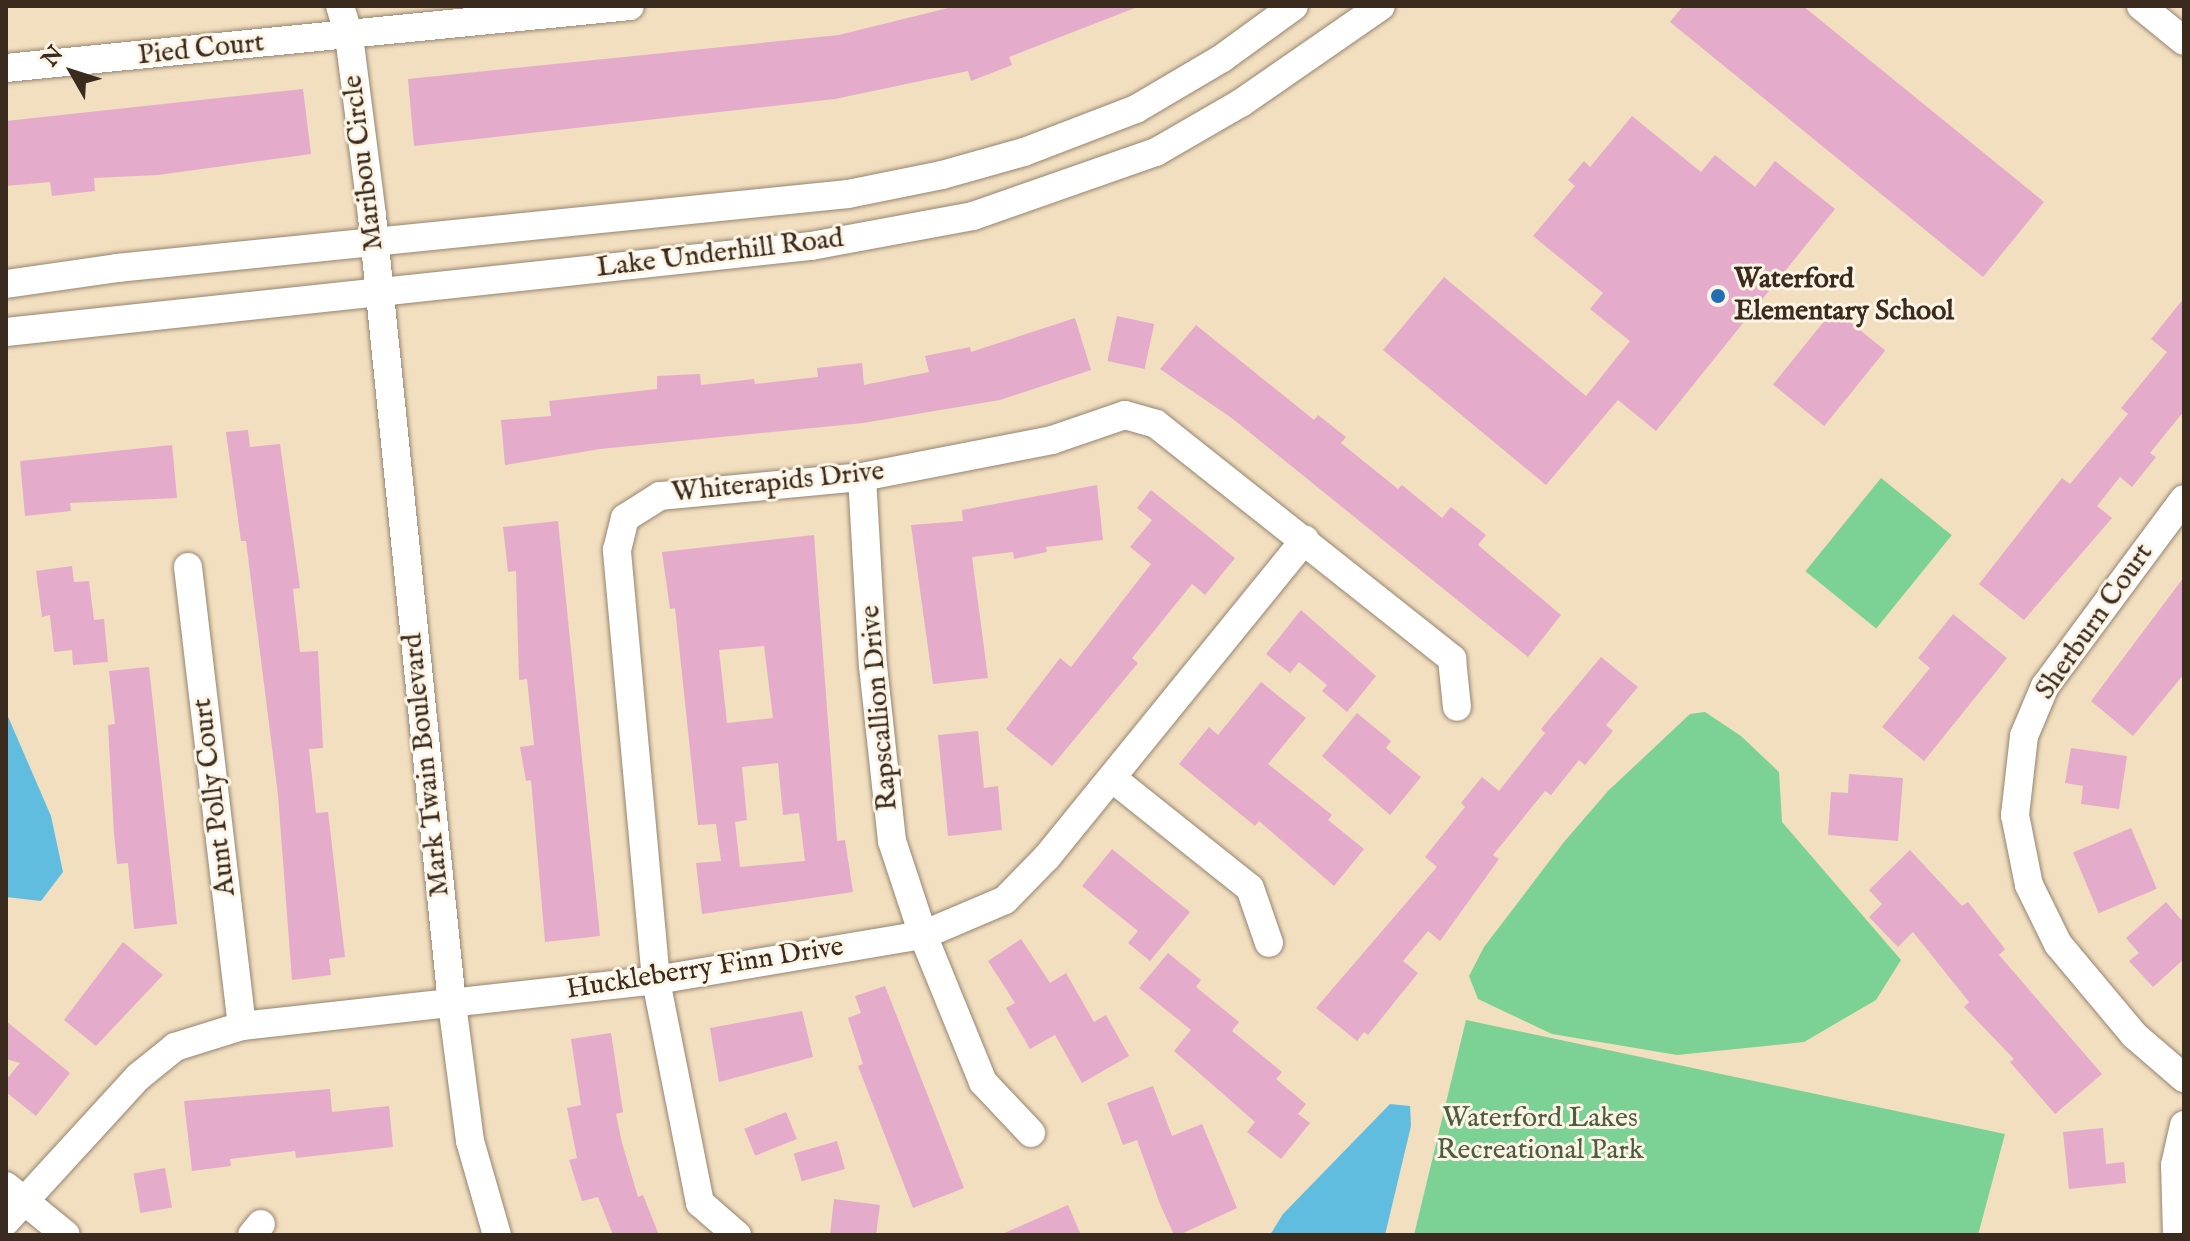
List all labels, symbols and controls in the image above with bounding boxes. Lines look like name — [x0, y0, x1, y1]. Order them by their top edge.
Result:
street label: Pied Court — [136, 27, 266, 73]
north arrow — [32, 32, 112, 112]
text: N — [36, 41, 70, 73]
street label: Maribou Circle — [337, 73, 391, 253]
street label: Lake Underhill Road — [594, 222, 846, 286]
place label: Waterford Elementary School — [1734, 263, 1954, 329]
marker: Waterford Elementary School — [1709, 287, 1727, 305]
street label: Whiterapids Drive — [670, 455, 886, 511]
street label: Sherburn Court — [2029, 538, 2161, 706]
street label: Rapscallion Drive — [854, 604, 906, 812]
street label: Mark Twain Boulevard — [396, 632, 458, 898]
street label: Aunt Polly Court — [186, 696, 244, 898]
street label: Huckleberry Finn Drive — [564, 930, 846, 1008]
park label: Waterford Lakes Recreational Park — [1436, 1102, 1644, 1168]

